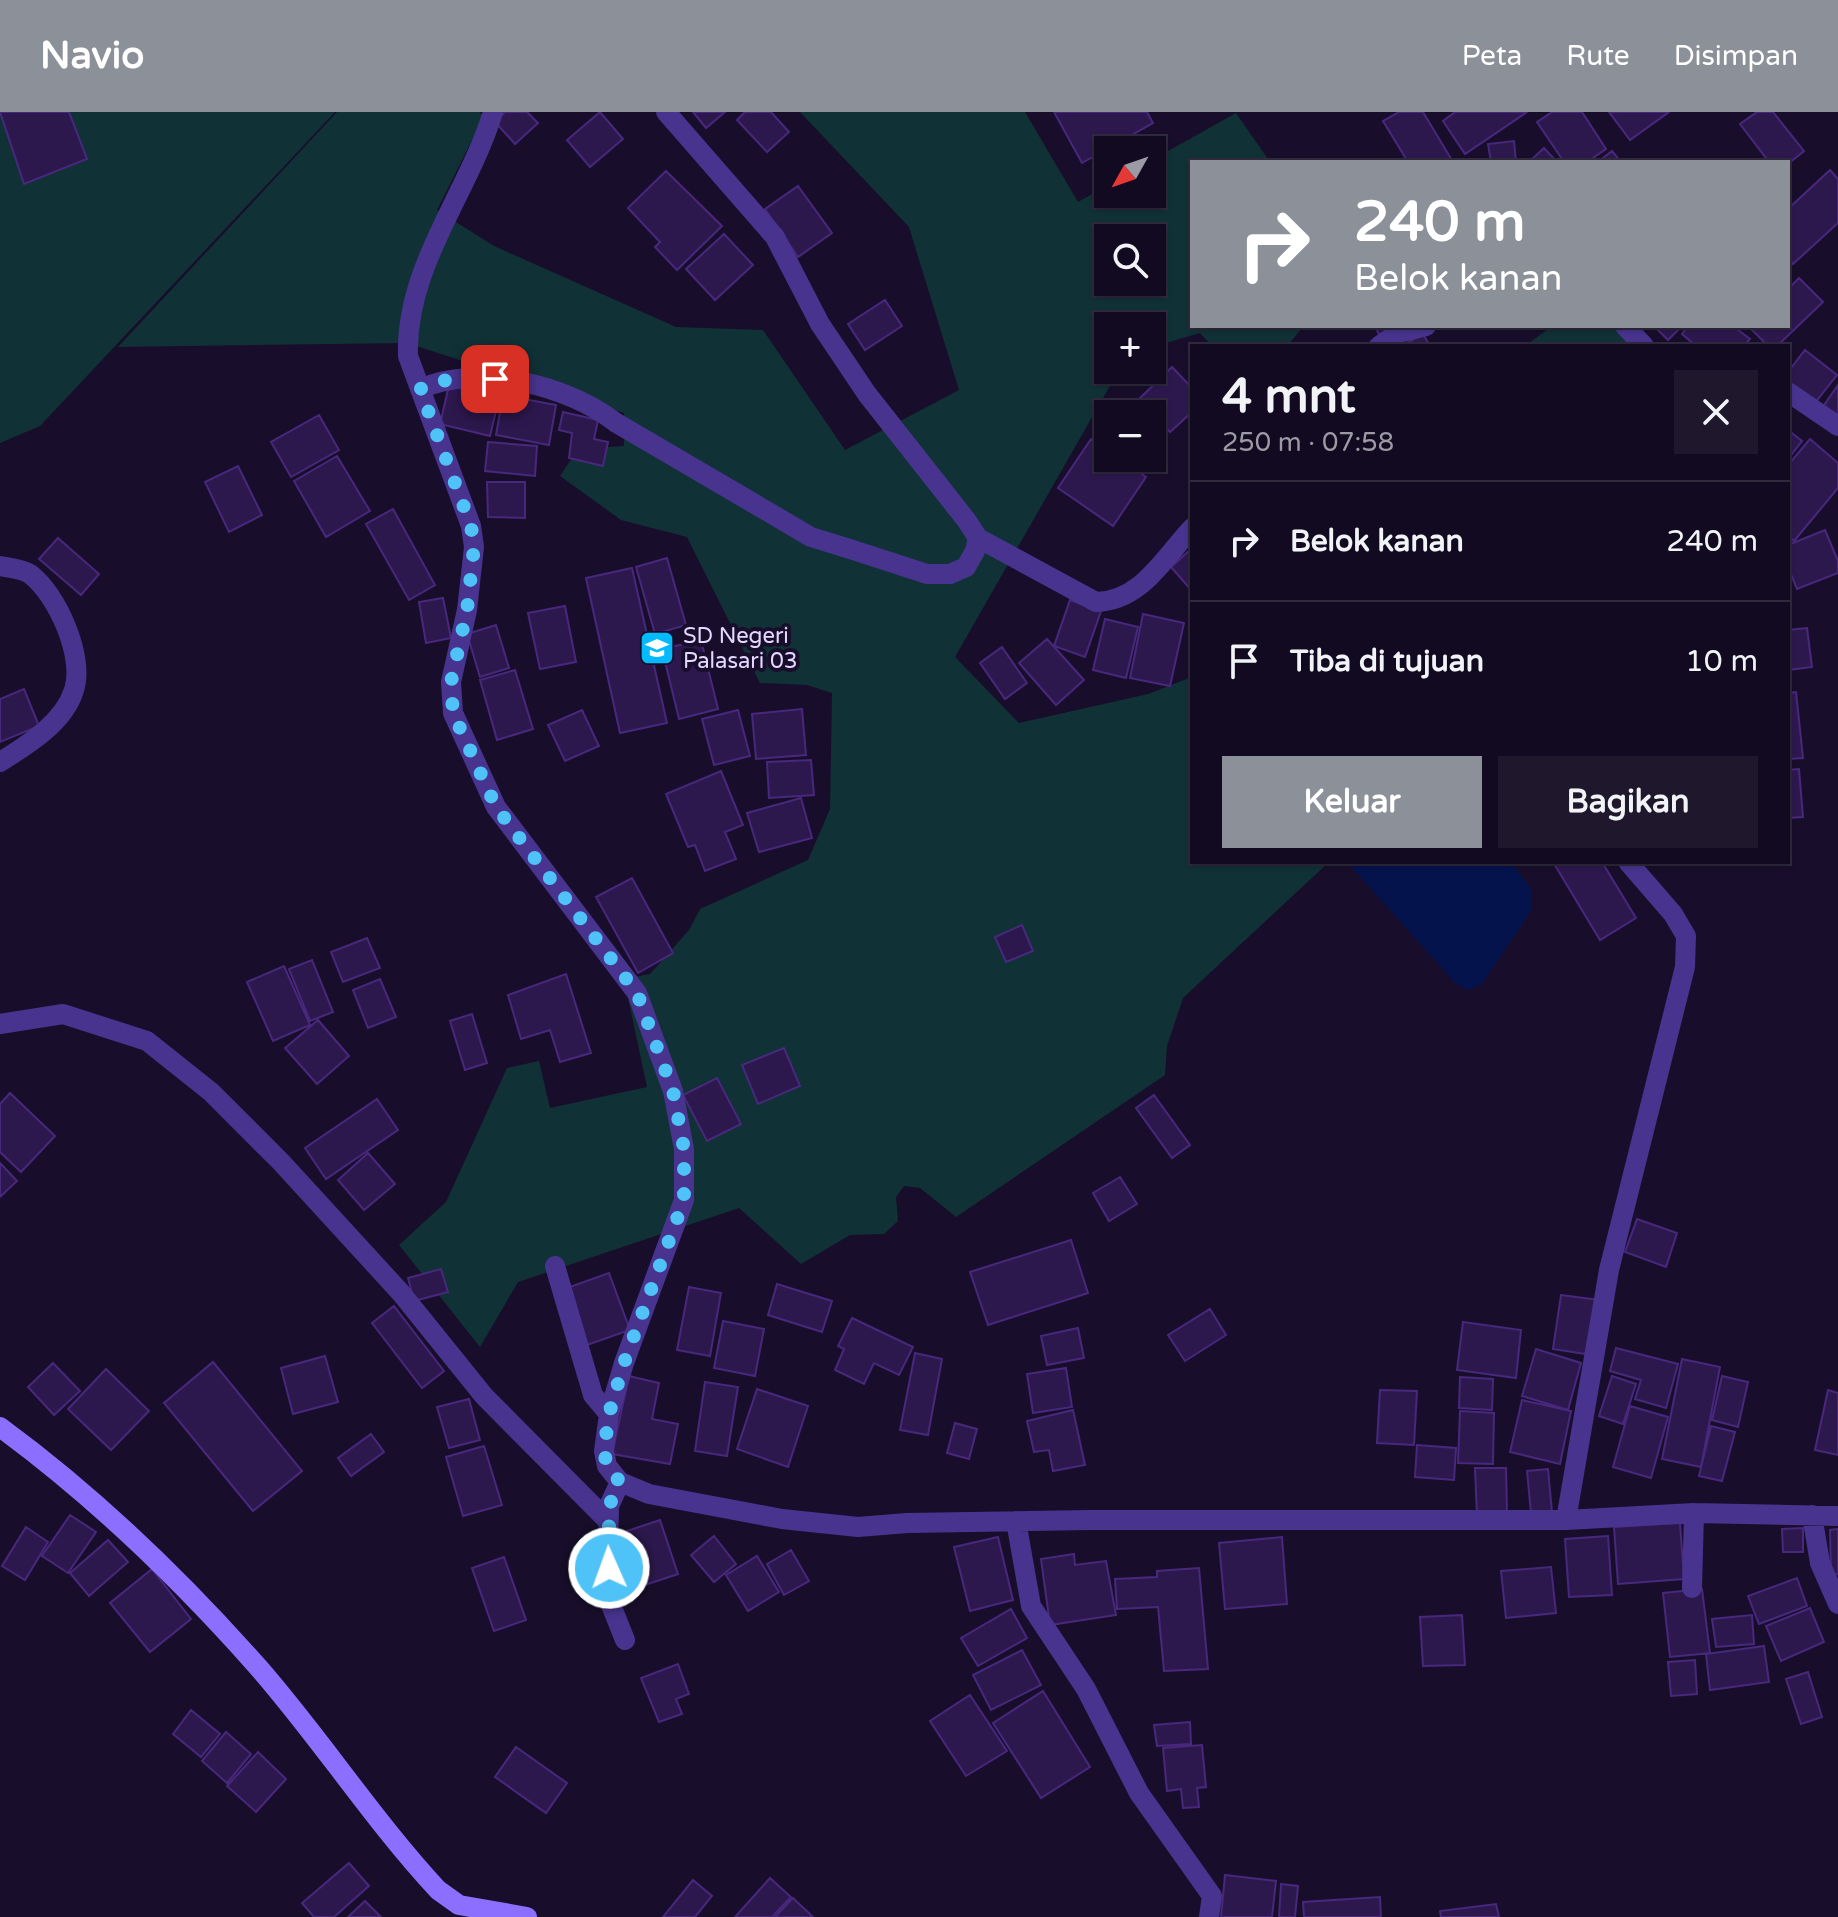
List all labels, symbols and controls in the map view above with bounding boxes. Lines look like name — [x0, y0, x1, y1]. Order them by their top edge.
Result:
text: Navio — [40, 33, 144, 79]
text: Peta — [1462, 39, 1522, 73]
text: Rute — [1566, 39, 1630, 73]
text: Disimpan — [1674, 39, 1798, 73]
north arrow — [1094, 136, 1166, 208]
map controls — [1094, 136, 1166, 472]
text: 240 m — [1354, 189, 1525, 256]
icon: right — [1222, 192, 1326, 296]
button: search — [1094, 224, 1166, 296]
text: Belok kanan — [1354, 257, 1563, 300]
button: + — [1094, 312, 1166, 384]
pin — [461, 345, 529, 413]
icon: arrive — [473, 357, 517, 401]
text: 4 mnt — [1222, 368, 1356, 426]
button: close — [1674, 370, 1758, 454]
button: − — [1094, 400, 1166, 472]
text: 250 m · 07:58 — [1222, 427, 1394, 458]
icon: right — [1222, 519, 1266, 563]
text: Belok kanan — [1290, 523, 1464, 560]
text: 240 m — [1666, 523, 1758, 560]
place label: SD Negeri Palasari 03 — [683, 623, 798, 674]
school or university icon: SD Negeri Palasari 03 — [638, 629, 676, 667]
icon: arrive — [1222, 639, 1266, 683]
text: Tiba di tujuan — [1290, 643, 1484, 680]
text: 10 m — [1685, 643, 1758, 680]
button: Keluar — [1222, 756, 1482, 848]
button: Bagikan — [1498, 756, 1758, 848]
position arrow — [567, 1526, 651, 1610]

